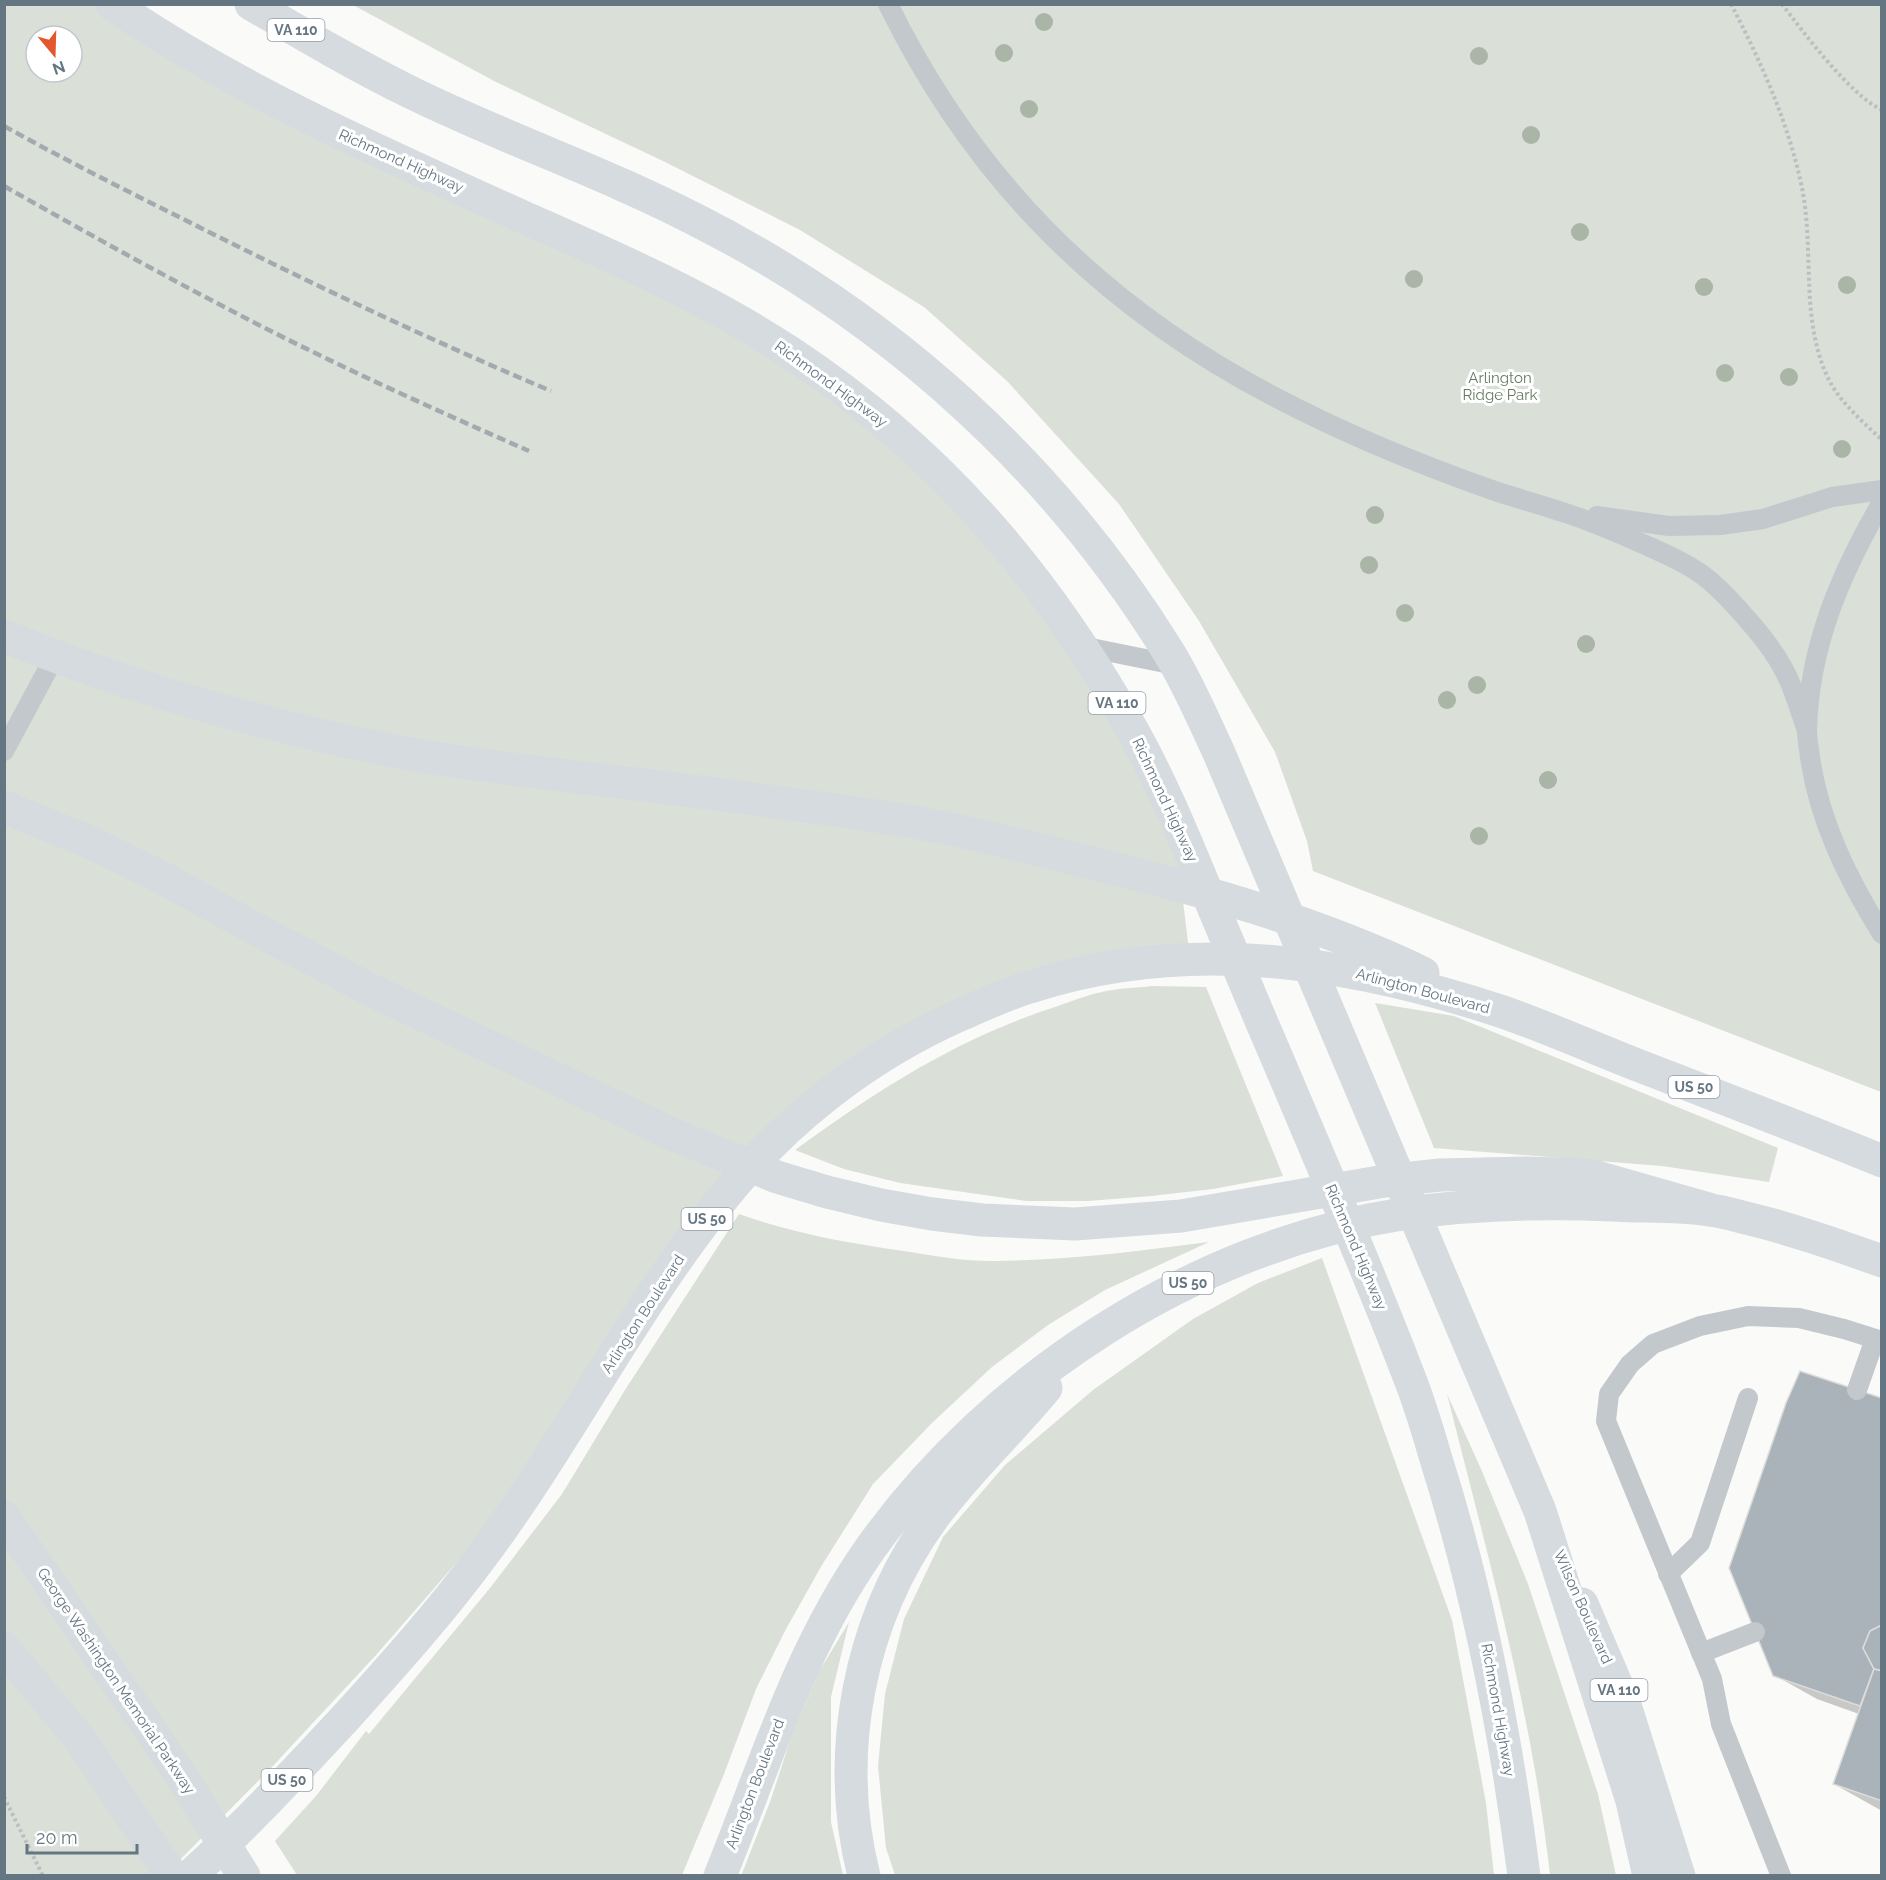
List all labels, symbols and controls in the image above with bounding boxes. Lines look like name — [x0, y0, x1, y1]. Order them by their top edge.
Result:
road number: VA 110 — [268, 19, 324, 41]
north arrow — [24, 24, 84, 84]
text: N — [50, 57, 68, 79]
street label: Richmond Highway — [336, 125, 466, 197]
street label: Richmond Highway — [771, 337, 891, 431]
park label: Arlington Ridge Park — [1463, 369, 1537, 404]
road number: VA 110 — [1088, 692, 1146, 714]
street label: Richmond Highway — [1128, 735, 1202, 865]
street label: Arlington Boulevard — [1354, 964, 1492, 1018]
road number: US 50 — [1668, 1076, 1720, 1098]
street label: Richmond Highway — [1321, 1181, 1391, 1313]
road number: US 50 — [682, 1208, 732, 1230]
street label: Arlington Boulevard — [598, 1251, 688, 1377]
road number: US 50 — [1162, 1272, 1214, 1294]
street label: Wilson Boulevard — [1550, 1547, 1616, 1667]
street label: George Washington Memorial Parkway — [33, 1564, 199, 1798]
street label: Richmond Highway — [1477, 1642, 1519, 1778]
road number: VA 110 — [1590, 1679, 1648, 1701]
street label: Arlington Boulevard — [722, 1716, 788, 1852]
road number: US 50 — [262, 1769, 312, 1791]
scale bar — [27, 1817, 136, 1855]
text: 20 m — [36, 1827, 78, 1848]

